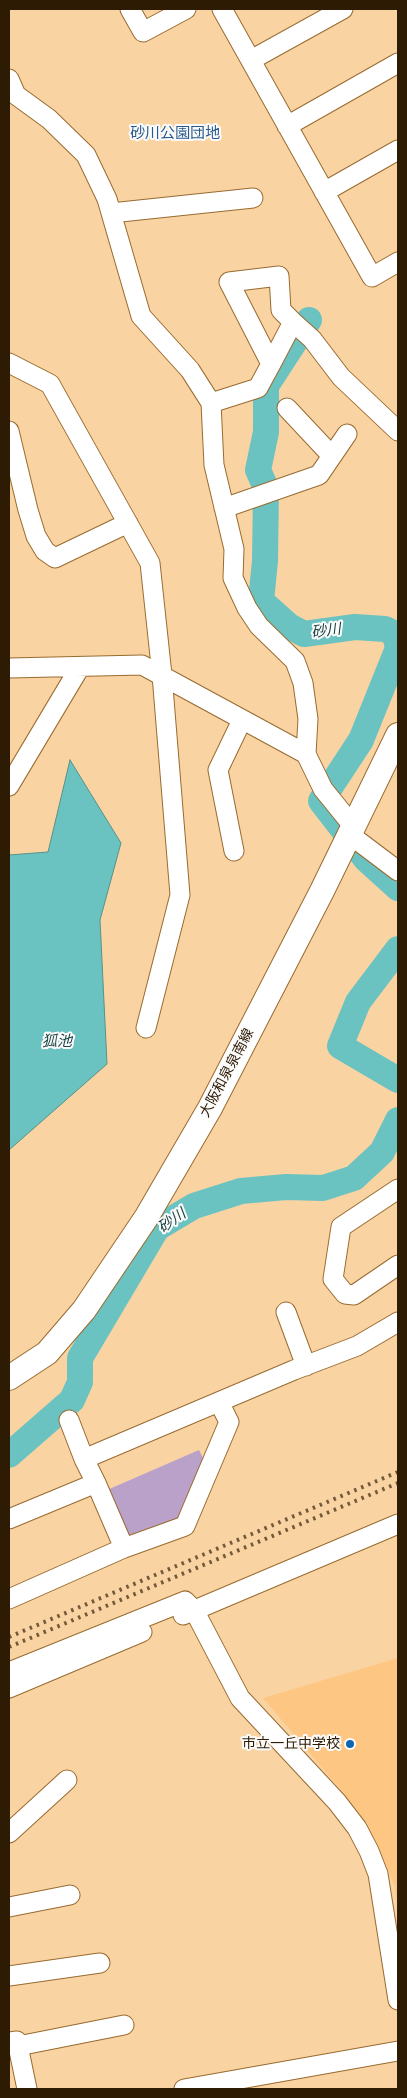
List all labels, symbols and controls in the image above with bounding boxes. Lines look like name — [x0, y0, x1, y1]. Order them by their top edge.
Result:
district label: 砂川公園団地 — [130, 125, 220, 143]
water label: 砂川 — [310, 620, 342, 642]
street label: 大阪和泉泉南線 — [197, 1026, 257, 1120]
water label: 狐池 — [42, 1033, 72, 1051]
water label: 砂川 — [155, 1205, 189, 1237]
place label: 市立一丘中学校 — [242, 1736, 340, 1752]
marker: 市立一丘中学校 — [344, 1738, 356, 1750]

